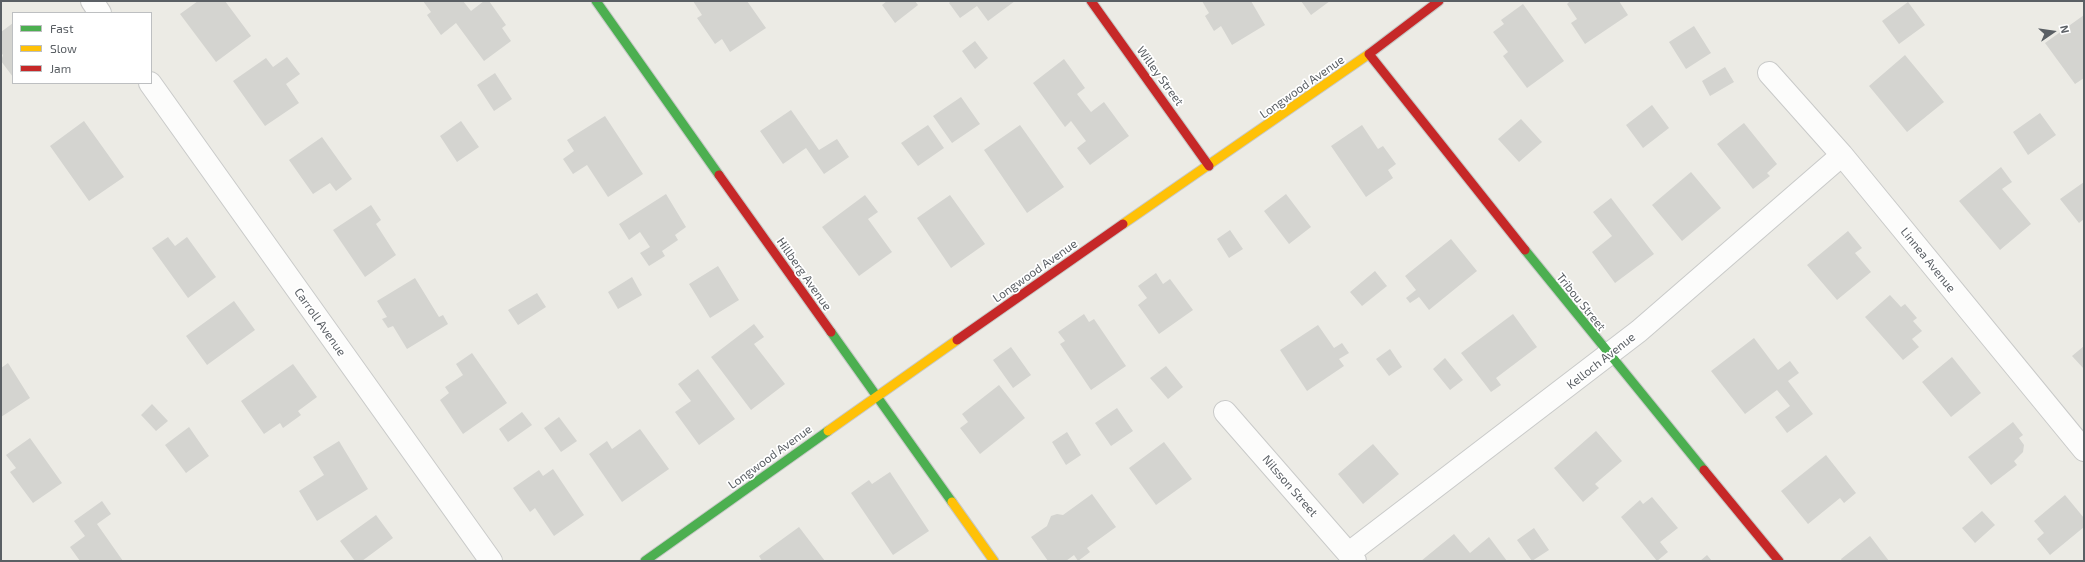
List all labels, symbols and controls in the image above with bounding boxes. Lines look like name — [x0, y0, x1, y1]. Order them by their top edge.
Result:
legend — [12, 12, 152, 84]
north arrow — [2033, 12, 2073, 52]
text: Fast — [50, 21, 73, 35]
text: N — [2058, 24, 2072, 35]
text: Slow — [50, 41, 77, 55]
street label: Willey Street — [1134, 43, 1186, 109]
street label: Longwood Avenue — [1257, 52, 1347, 122]
text: Jam — [50, 61, 71, 75]
street label: Linnea Avenue — [1898, 225, 1958, 295]
street label: Hillberg Avenue — [774, 235, 834, 313]
street label: Longwood Avenue — [990, 236, 1080, 306]
street label: Tribou Street — [1553, 270, 1609, 334]
street label: Carroll Avenue — [291, 285, 349, 359]
street label: Kelloch Avenue — [1564, 330, 1638, 392]
street label: Longwood Avenue — [725, 422, 815, 492]
street label: Nilsson Street — [1259, 452, 1321, 520]

